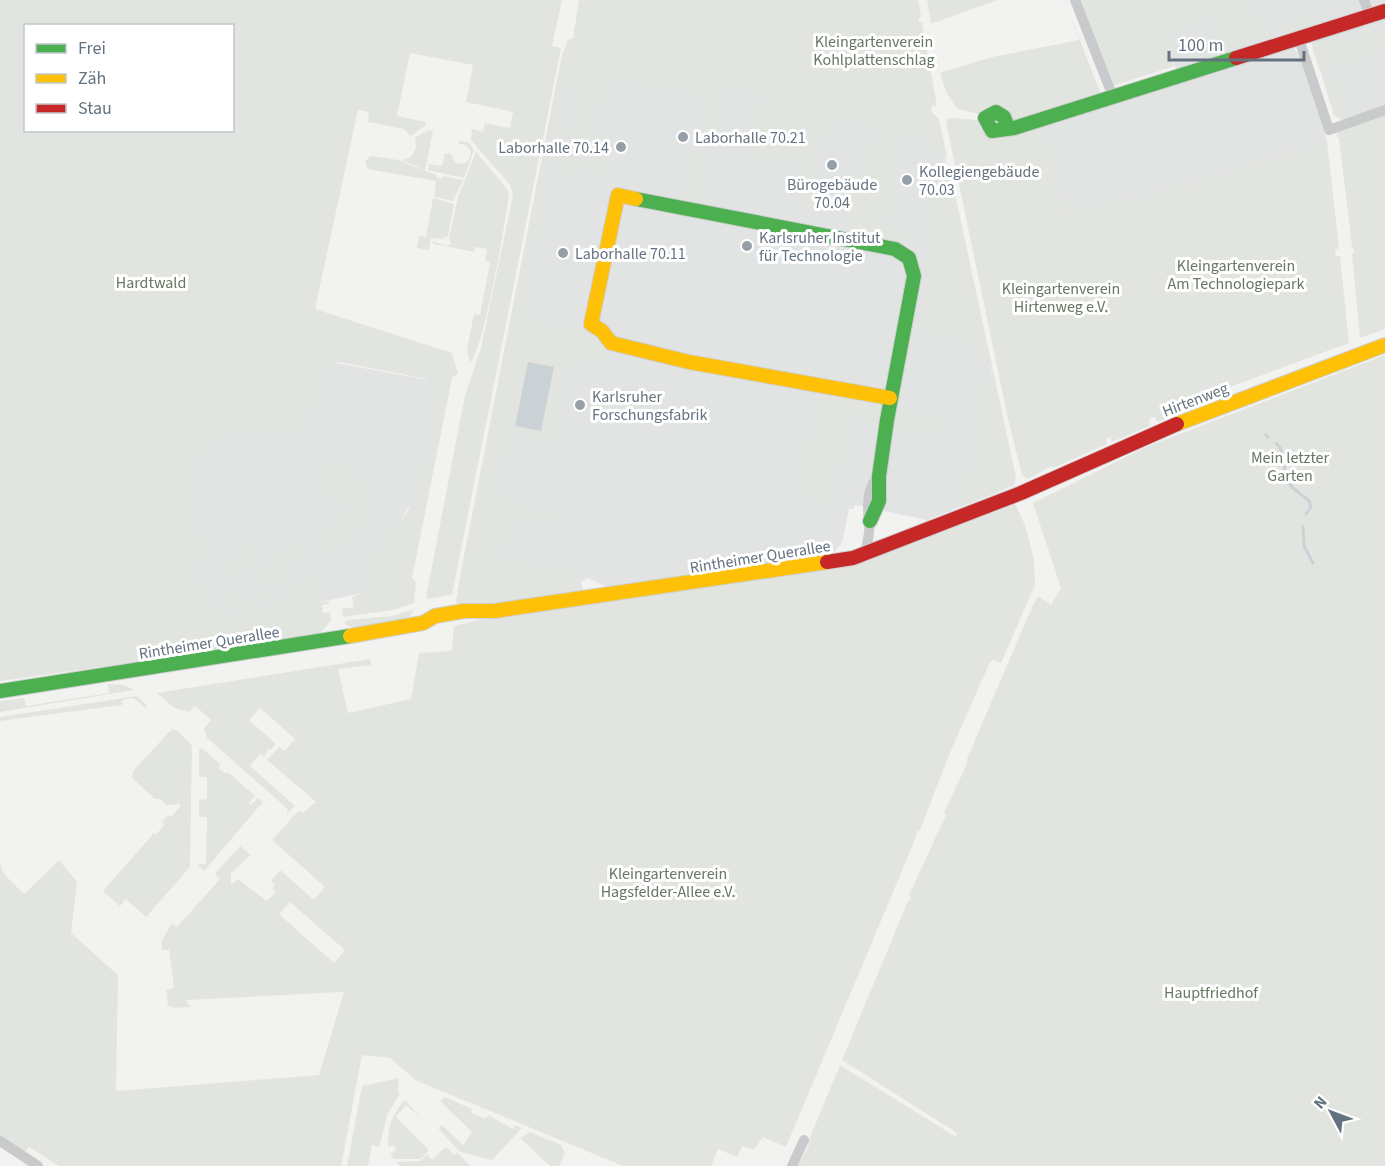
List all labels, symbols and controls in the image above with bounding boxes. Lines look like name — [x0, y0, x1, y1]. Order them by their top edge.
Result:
legend — [24, 24, 234, 132]
scale bar — [1169, 24, 1304, 62]
park label: Kleingartenverein Kohlplattenschlag — [813, 31, 935, 71]
text: 100 m — [1178, 33, 1223, 58]
text: Frei — [78, 36, 106, 61]
text: Zäh — [78, 66, 106, 91]
text: Stau — [78, 96, 112, 121]
place label: Laborhalle 70.21 — [695, 127, 806, 149]
marker: Laborhalle 70.21 — [676, 130, 690, 144]
place label: Laborhalle 70.14 — [498, 137, 609, 159]
marker: Laborhalle 70.14 — [614, 140, 628, 154]
marker: Bürogebäude 70.04 — [825, 158, 839, 172]
place label: Kollegiengebäude 70.03 — [919, 161, 1039, 201]
marker: Kollegiengebäude 70.03 — [900, 173, 914, 187]
place label: Bürogebäude 70.04 — [787, 174, 877, 214]
place label: Karlsruher Institut für Technologie — [759, 227, 881, 267]
marker: Karlsruher Institut für Technologie — [740, 239, 754, 253]
place label: Laborhalle 70.11 — [575, 243, 686, 265]
marker: Laborhalle 70.11 — [556, 246, 570, 260]
park label: Kleingartenverein Am Technologiepark — [1168, 255, 1305, 295]
park label: Hardtwald — [116, 272, 186, 294]
park label: Kleingartenverein Hirtenweg e.V. — [1002, 278, 1120, 318]
street label: Hirtenweg — [1159, 377, 1232, 423]
place label: Karlsruher Forschungsfabrik — [592, 386, 708, 426]
marker: Karlsruher Forschungsfabrik — [573, 398, 587, 412]
park label: Mein letzter Garten — [1251, 447, 1330, 487]
street label: Rintheimer Querallee — [688, 535, 832, 579]
street label: Rintheimer Querallee — [137, 621, 281, 665]
park label: Kleingartenverein Hagsfelder-Allee e.V. — [601, 863, 735, 903]
park label: Hauptfriedhof — [1164, 982, 1259, 1004]
north arrow — [1301, 1082, 1361, 1142]
text: N — [1309, 1092, 1332, 1114]

